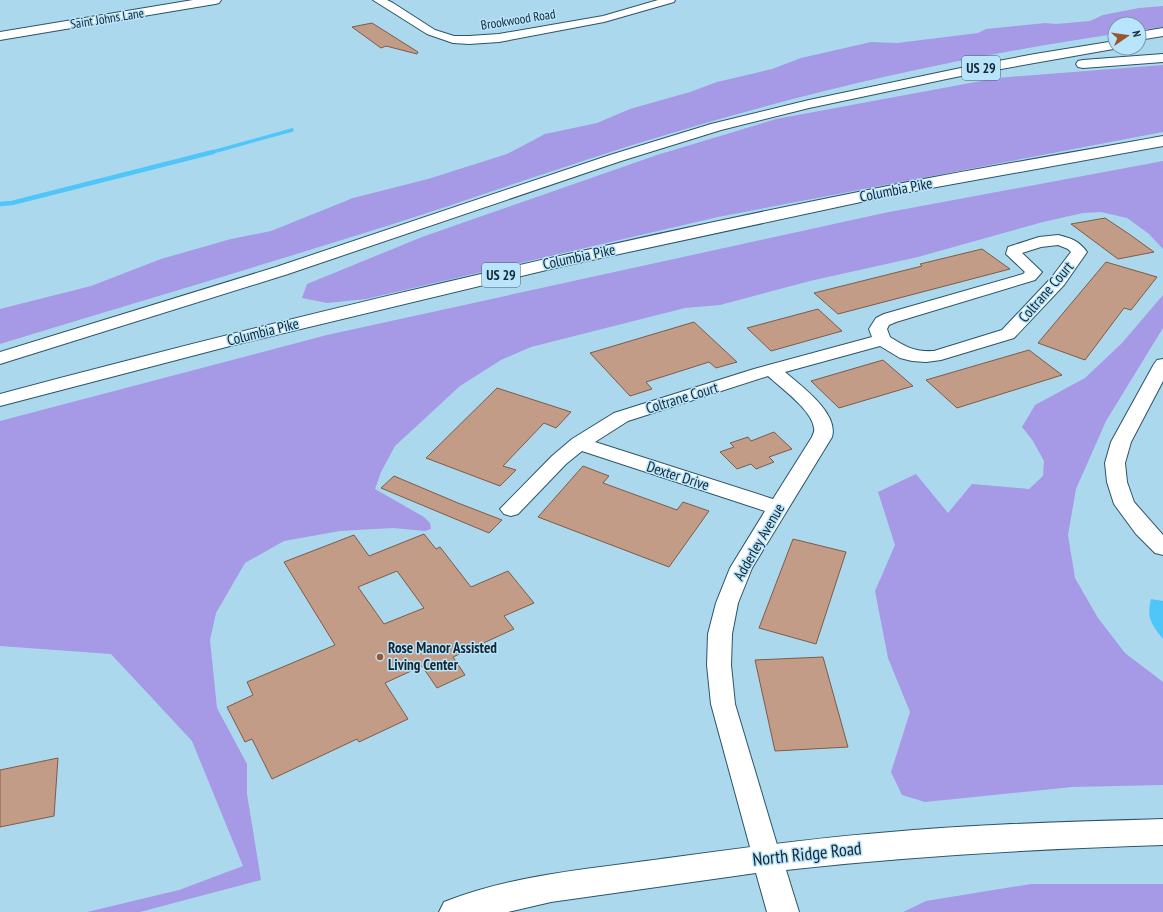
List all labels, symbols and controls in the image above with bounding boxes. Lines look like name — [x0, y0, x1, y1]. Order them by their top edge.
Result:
street label: Saint Johns Lane — [69, 4, 145, 33]
street label: Brookwood Road — [480, 5, 557, 34]
north arrow — [1107, 16, 1147, 56]
text: N — [1129, 29, 1144, 38]
road number: US 29 — [962, 56, 1000, 80]
street label: Columbia Pike — [858, 173, 934, 206]
street label: Columbia Pike — [541, 240, 617, 273]
street label: Coltrane Court — [1014, 257, 1077, 326]
road number: US 29 — [482, 263, 520, 287]
street label: Columbia Pike — [225, 313, 301, 350]
street label: Coltrane Court — [643, 378, 720, 418]
street label: Dexter Drive — [644, 456, 712, 495]
street label: Adderley Avenue — [729, 500, 788, 584]
place label: Rose Manor Assisted Living Center — [388, 638, 497, 674]
marker: Rose Manor Assisted Living Center — [375, 652, 385, 662]
street label: North Ridge Road — [751, 836, 863, 871]

